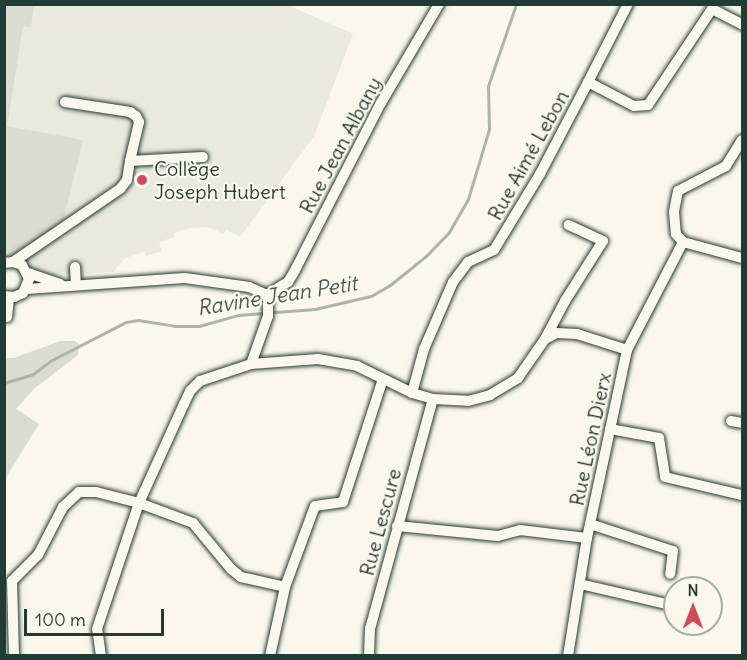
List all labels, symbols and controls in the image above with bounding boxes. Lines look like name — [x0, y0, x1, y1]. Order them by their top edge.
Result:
street label: Rue Jean Albany — [294, 73, 386, 217]
street label: Rue Aimé Lebon — [482, 86, 574, 224]
place label: Collège Joseph Hubert — [154, 156, 286, 203]
marker: Collège Joseph Hubert — [135, 173, 149, 187]
water label: Ravine Jean Petit — [195, 271, 359, 321]
street label: Rue Léon Dierx — [564, 370, 616, 508]
street label: Rue Lescure — [354, 466, 406, 578]
north arrow — [663, 576, 723, 636]
text: N — [687, 580, 699, 600]
scale bar — [27, 597, 166, 635]
text: 100 m — [35, 608, 86, 631]

